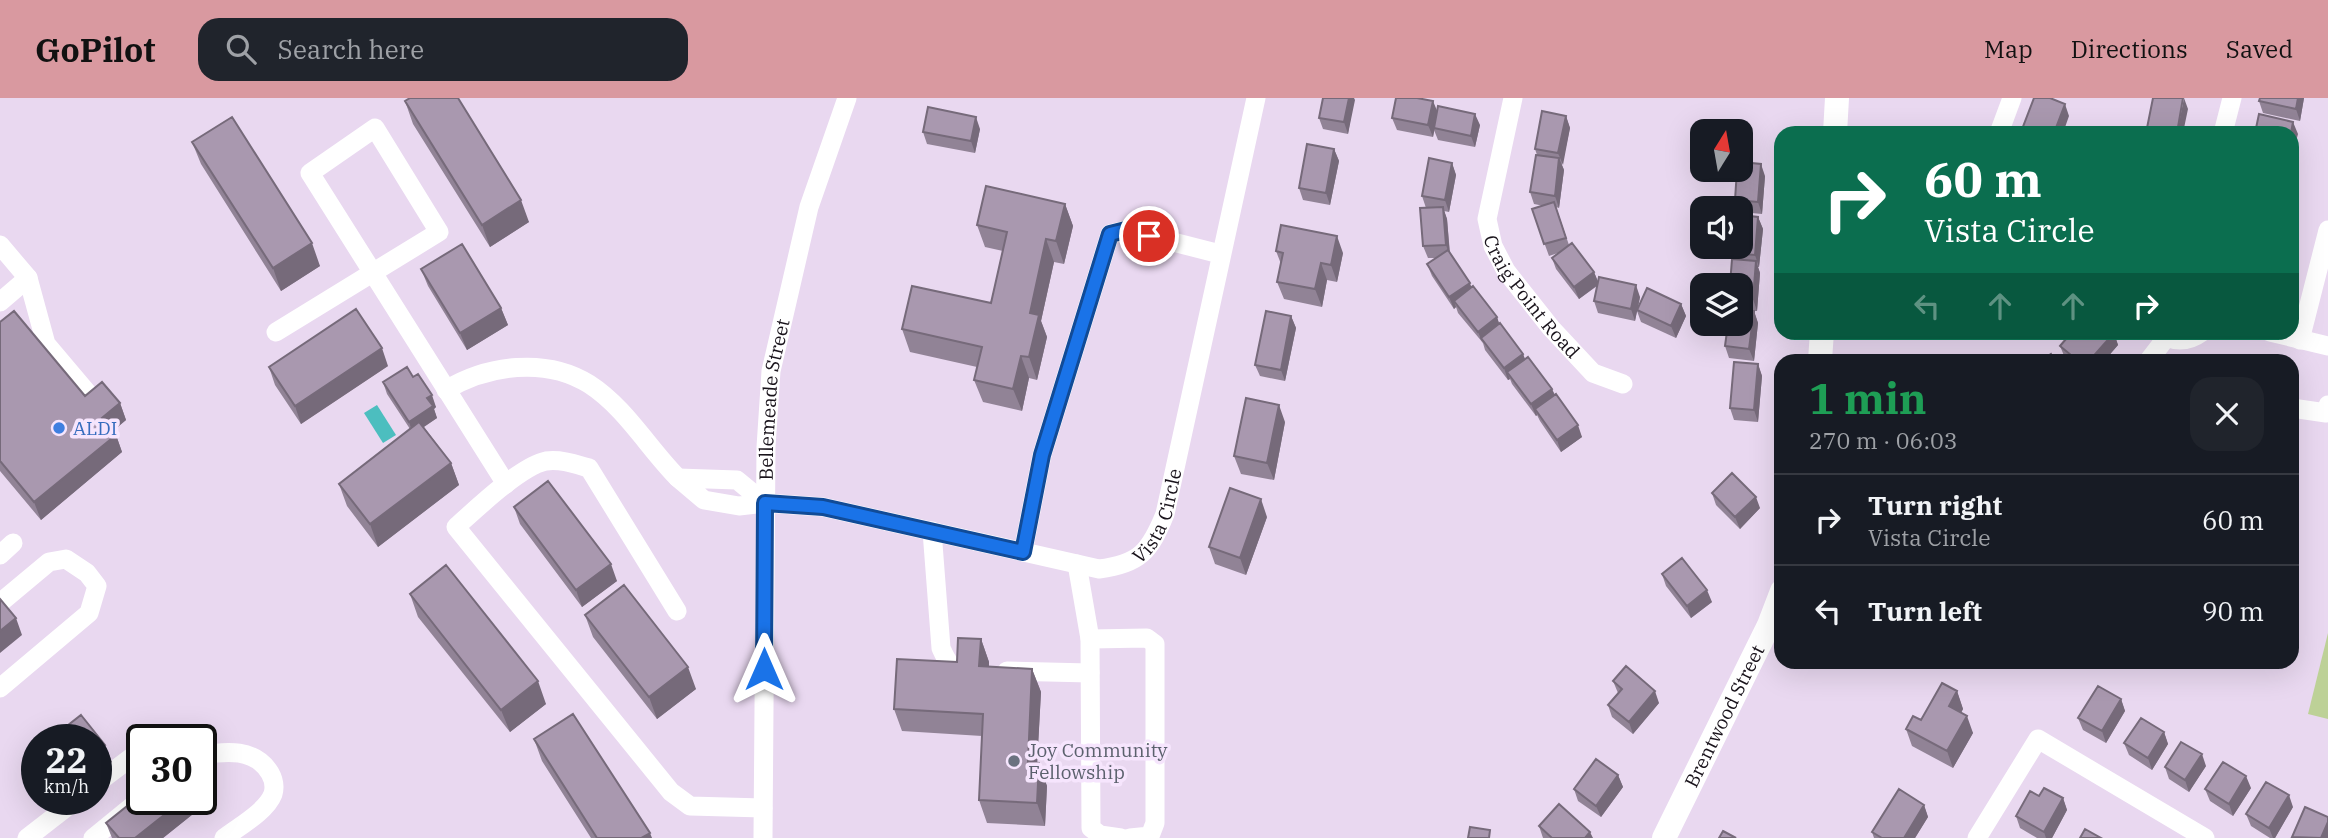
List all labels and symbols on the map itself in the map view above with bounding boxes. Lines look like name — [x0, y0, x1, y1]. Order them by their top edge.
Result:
north arrow — [1690, 119, 1754, 182]
pin — [1119, 206, 1179, 266]
street label: Craig Point Road — [1479, 233, 1585, 363]
street label: Bellemeade Street — [754, 316, 795, 481]
place label: ALDI — [73, 416, 117, 440]
marker: ALDI — [51, 420, 67, 436]
street label: Vista Circle — [1127, 466, 1187, 568]
position arrow — [727, 632, 801, 706]
street label: Brentwood Street — [1679, 640, 1770, 791]
speed limit sign: 30 — [126, 724, 217, 815]
place label: Joy Community Fellowship — [1028, 738, 1168, 784]
marker: Joy Community Fellowship — [1006, 753, 1022, 769]

